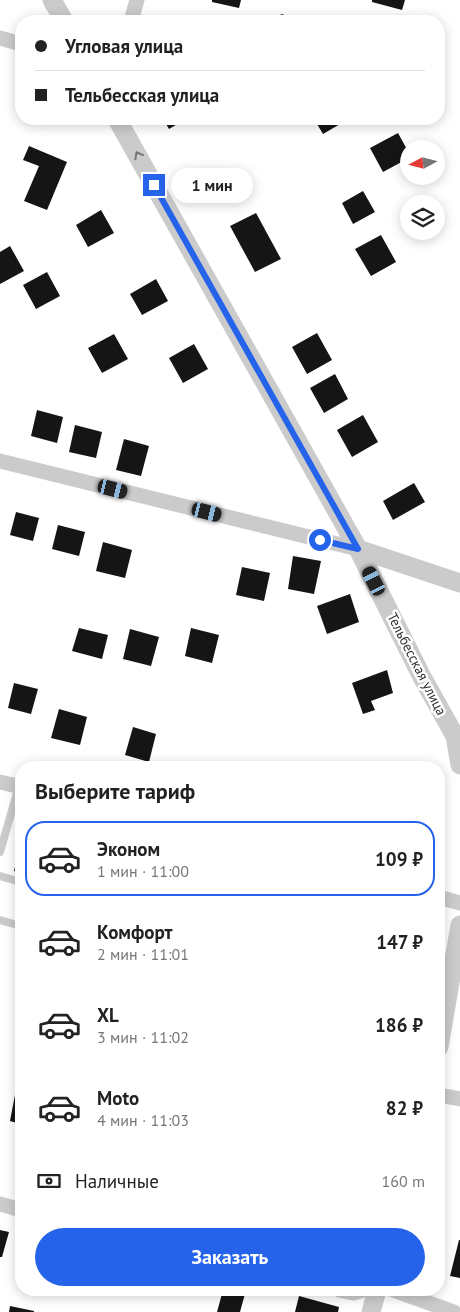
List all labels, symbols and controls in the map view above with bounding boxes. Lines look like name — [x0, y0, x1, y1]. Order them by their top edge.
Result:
text: Угловая улица — [65, 34, 183, 58]
text: Тельбесская улица — [65, 83, 219, 107]
north arrow — [400, 140, 445, 185]
map controls — [400, 140, 445, 240]
one-way arrow — [134, 152, 144, 161]
callout: 1 мин — [172, 168, 254, 202]
route end — [143, 174, 165, 196]
text: 1 мин — [191, 175, 233, 195]
button: layers — [400, 195, 445, 240]
car — [96, 478, 129, 500]
car — [190, 501, 223, 523]
route start — [309, 529, 331, 551]
car — [360, 564, 387, 598]
street label: Тельбесская улица — [383, 610, 451, 718]
text: Выберите тариф — [35, 777, 195, 805]
icon: car — [37, 836, 82, 881]
text: Эконом — [97, 837, 160, 861]
text: 109 ₽ — [375, 847, 423, 871]
text: 1 мин · 11:00 — [97, 861, 189, 881]
icon: car — [37, 919, 82, 964]
text: Комфорт — [97, 920, 173, 944]
text: 147 ₽ — [376, 930, 423, 954]
text: 2 мин · 11:01 — [97, 944, 189, 964]
icon: car — [37, 1002, 82, 1047]
text: XL — [97, 1003, 119, 1027]
text: 186 ₽ — [375, 1013, 423, 1037]
text: 3 мин · 11:02 — [97, 1027, 189, 1047]
icon: car — [37, 1085, 82, 1130]
text: Moto — [97, 1086, 139, 1110]
text: 82 ₽ — [386, 1096, 423, 1120]
text: 4 мин · 11:03 — [97, 1110, 189, 1130]
icon: cash — [35, 1167, 63, 1195]
text: Наличные — [75, 1169, 159, 1193]
text: 160 m — [382, 1171, 425, 1191]
button: Заказать — [35, 1228, 425, 1286]

